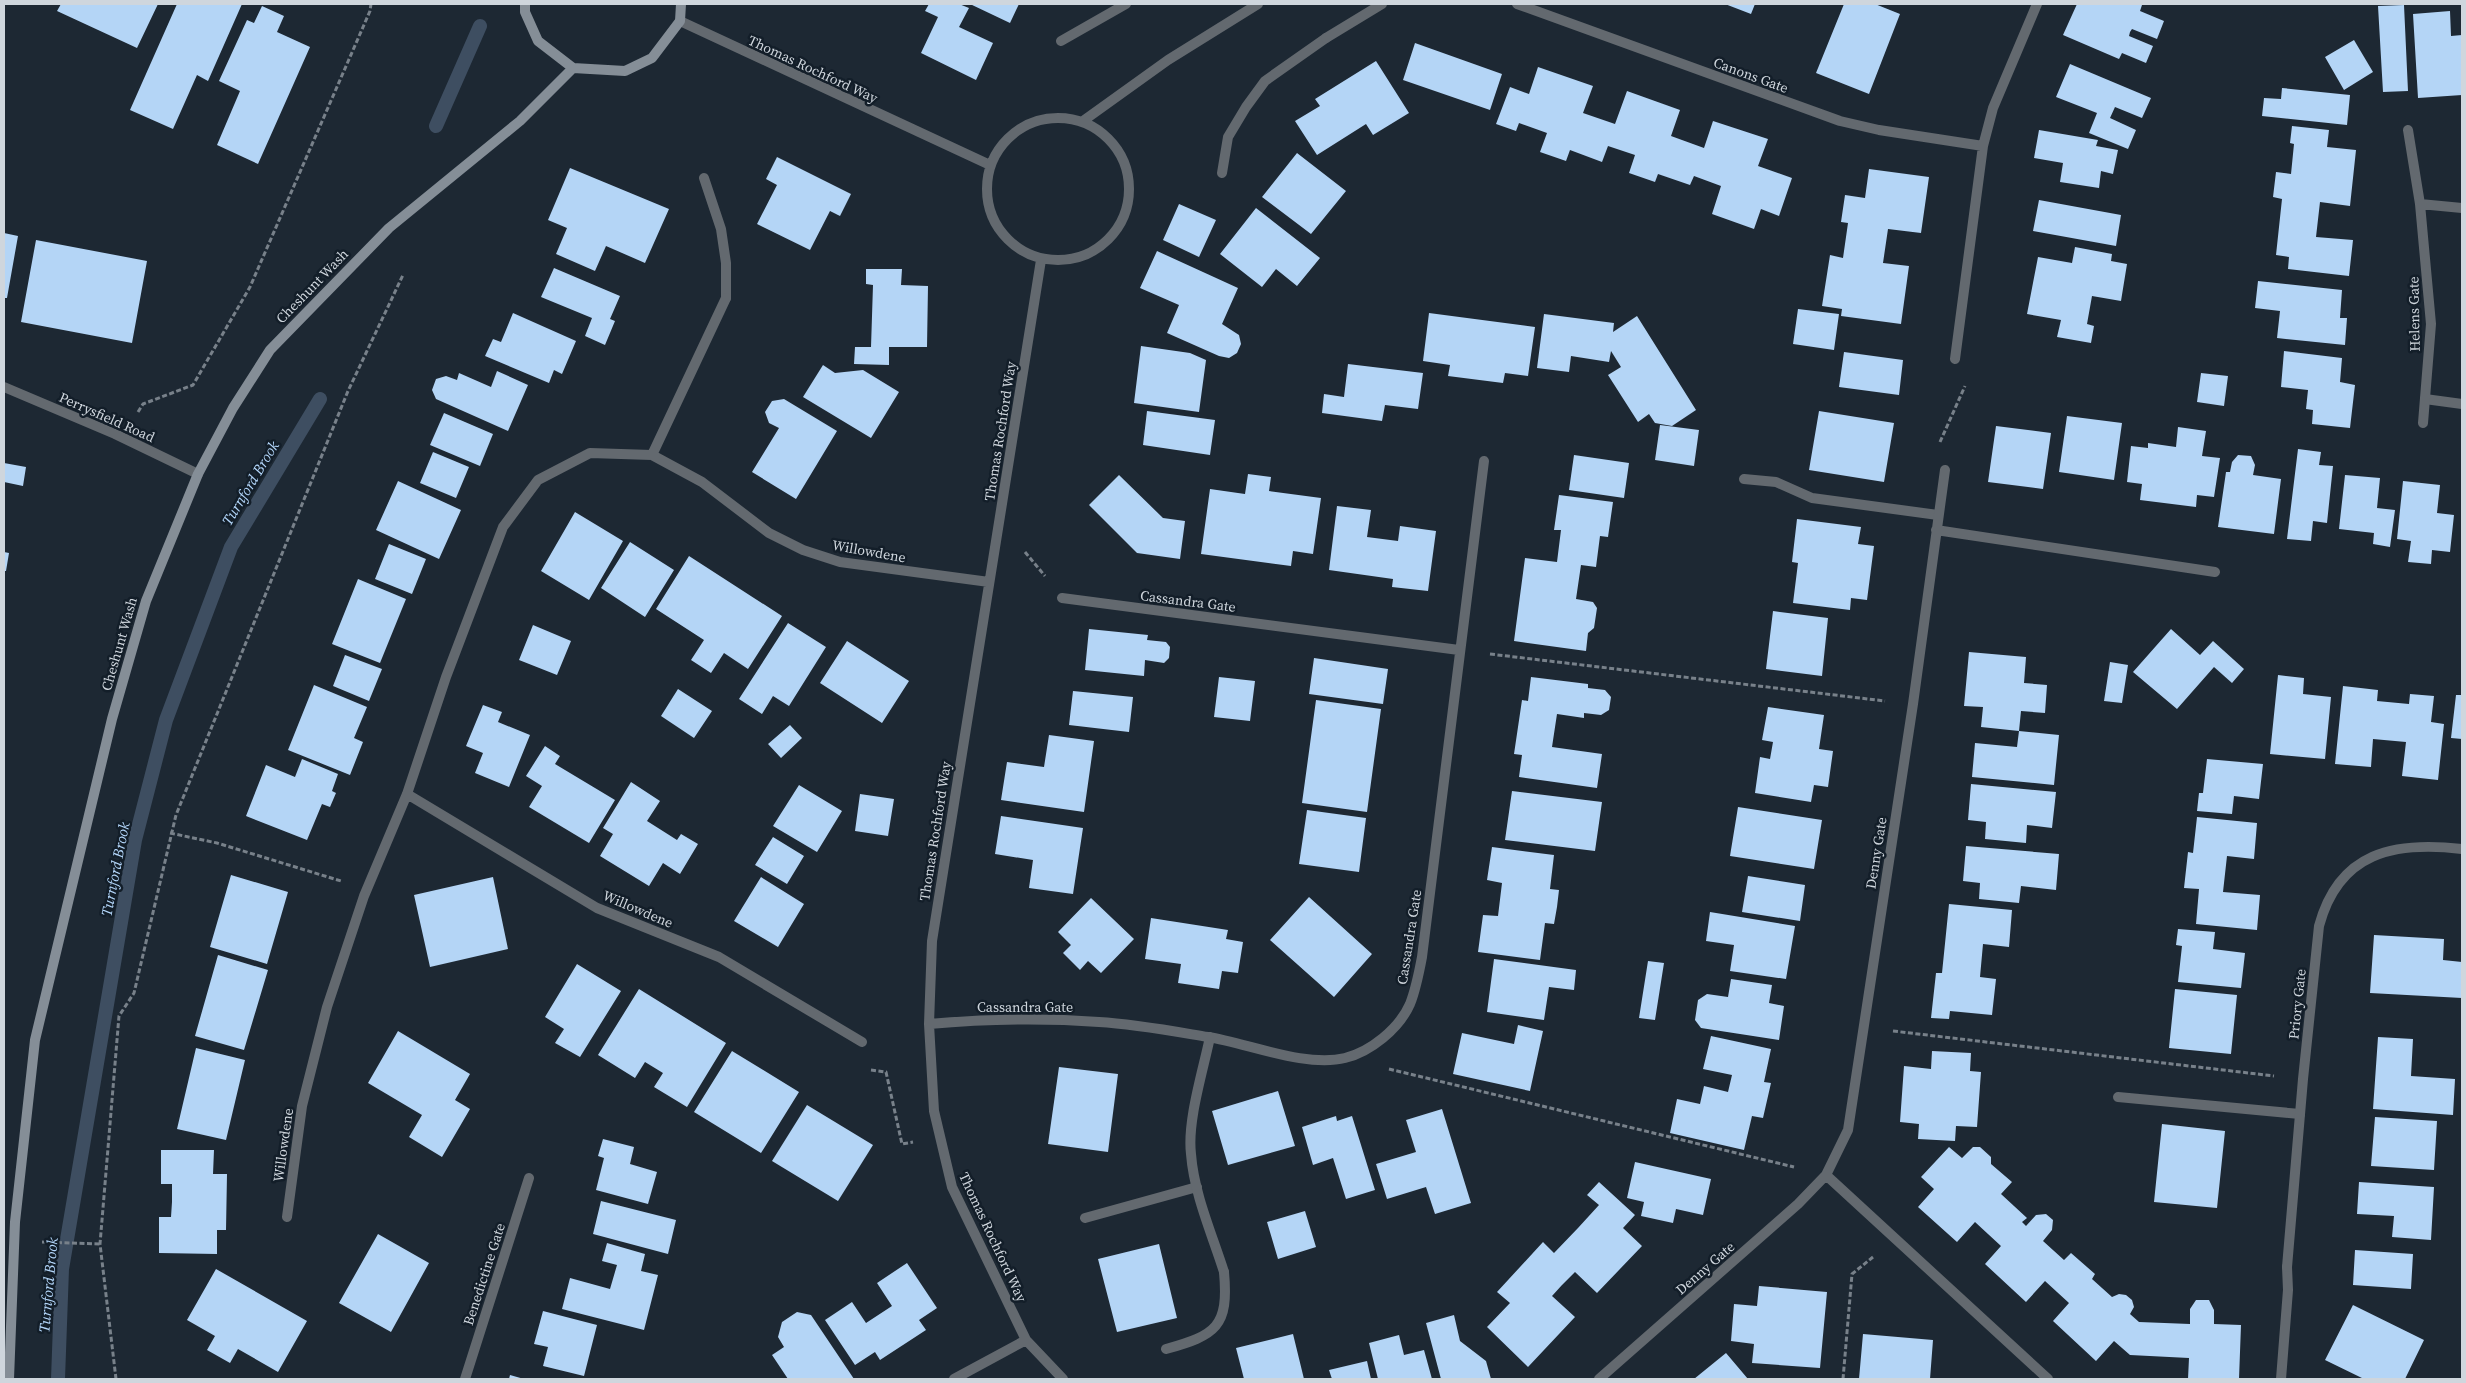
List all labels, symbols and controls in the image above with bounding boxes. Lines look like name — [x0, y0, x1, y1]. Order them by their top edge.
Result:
street label: Thomas Rochford Way — [745, 30, 882, 108]
street label: Canons Gate — [1711, 52, 1791, 98]
street label: Cheshunt Wash — [271, 244, 353, 328]
street label: Helens Gate — [2403, 276, 2425, 352]
street label: Thomas Rochford Way — [979, 359, 1021, 502]
street label: Perrysfield Road — [56, 387, 158, 447]
water label: Turnford Brook — [216, 436, 284, 529]
street label: Willowdene — [831, 535, 907, 567]
street label: Cassandra Gate — [1139, 585, 1237, 617]
street label: Cheshunt Wash — [96, 595, 142, 693]
street label: Thomas Rochford Way — [914, 759, 956, 902]
street label: Denny Gate — [1860, 816, 1892, 890]
water label: Turnford Brook — [96, 819, 135, 918]
street label: Willowdene — [600, 885, 676, 933]
street label: Cassandra Gate — [1392, 888, 1426, 986]
street label: Priory Gate — [2283, 968, 2311, 1040]
street label: Cassandra Gate — [977, 997, 1073, 1017]
street label: Willowdene — [268, 1107, 298, 1183]
street label: Thomas Rochford Way — [954, 1169, 1032, 1306]
street label: Benedictine Gate — [458, 1220, 510, 1328]
water label: Turnford Brook — [33, 1236, 63, 1333]
street label: Denny Gate — [1671, 1237, 1739, 1299]

